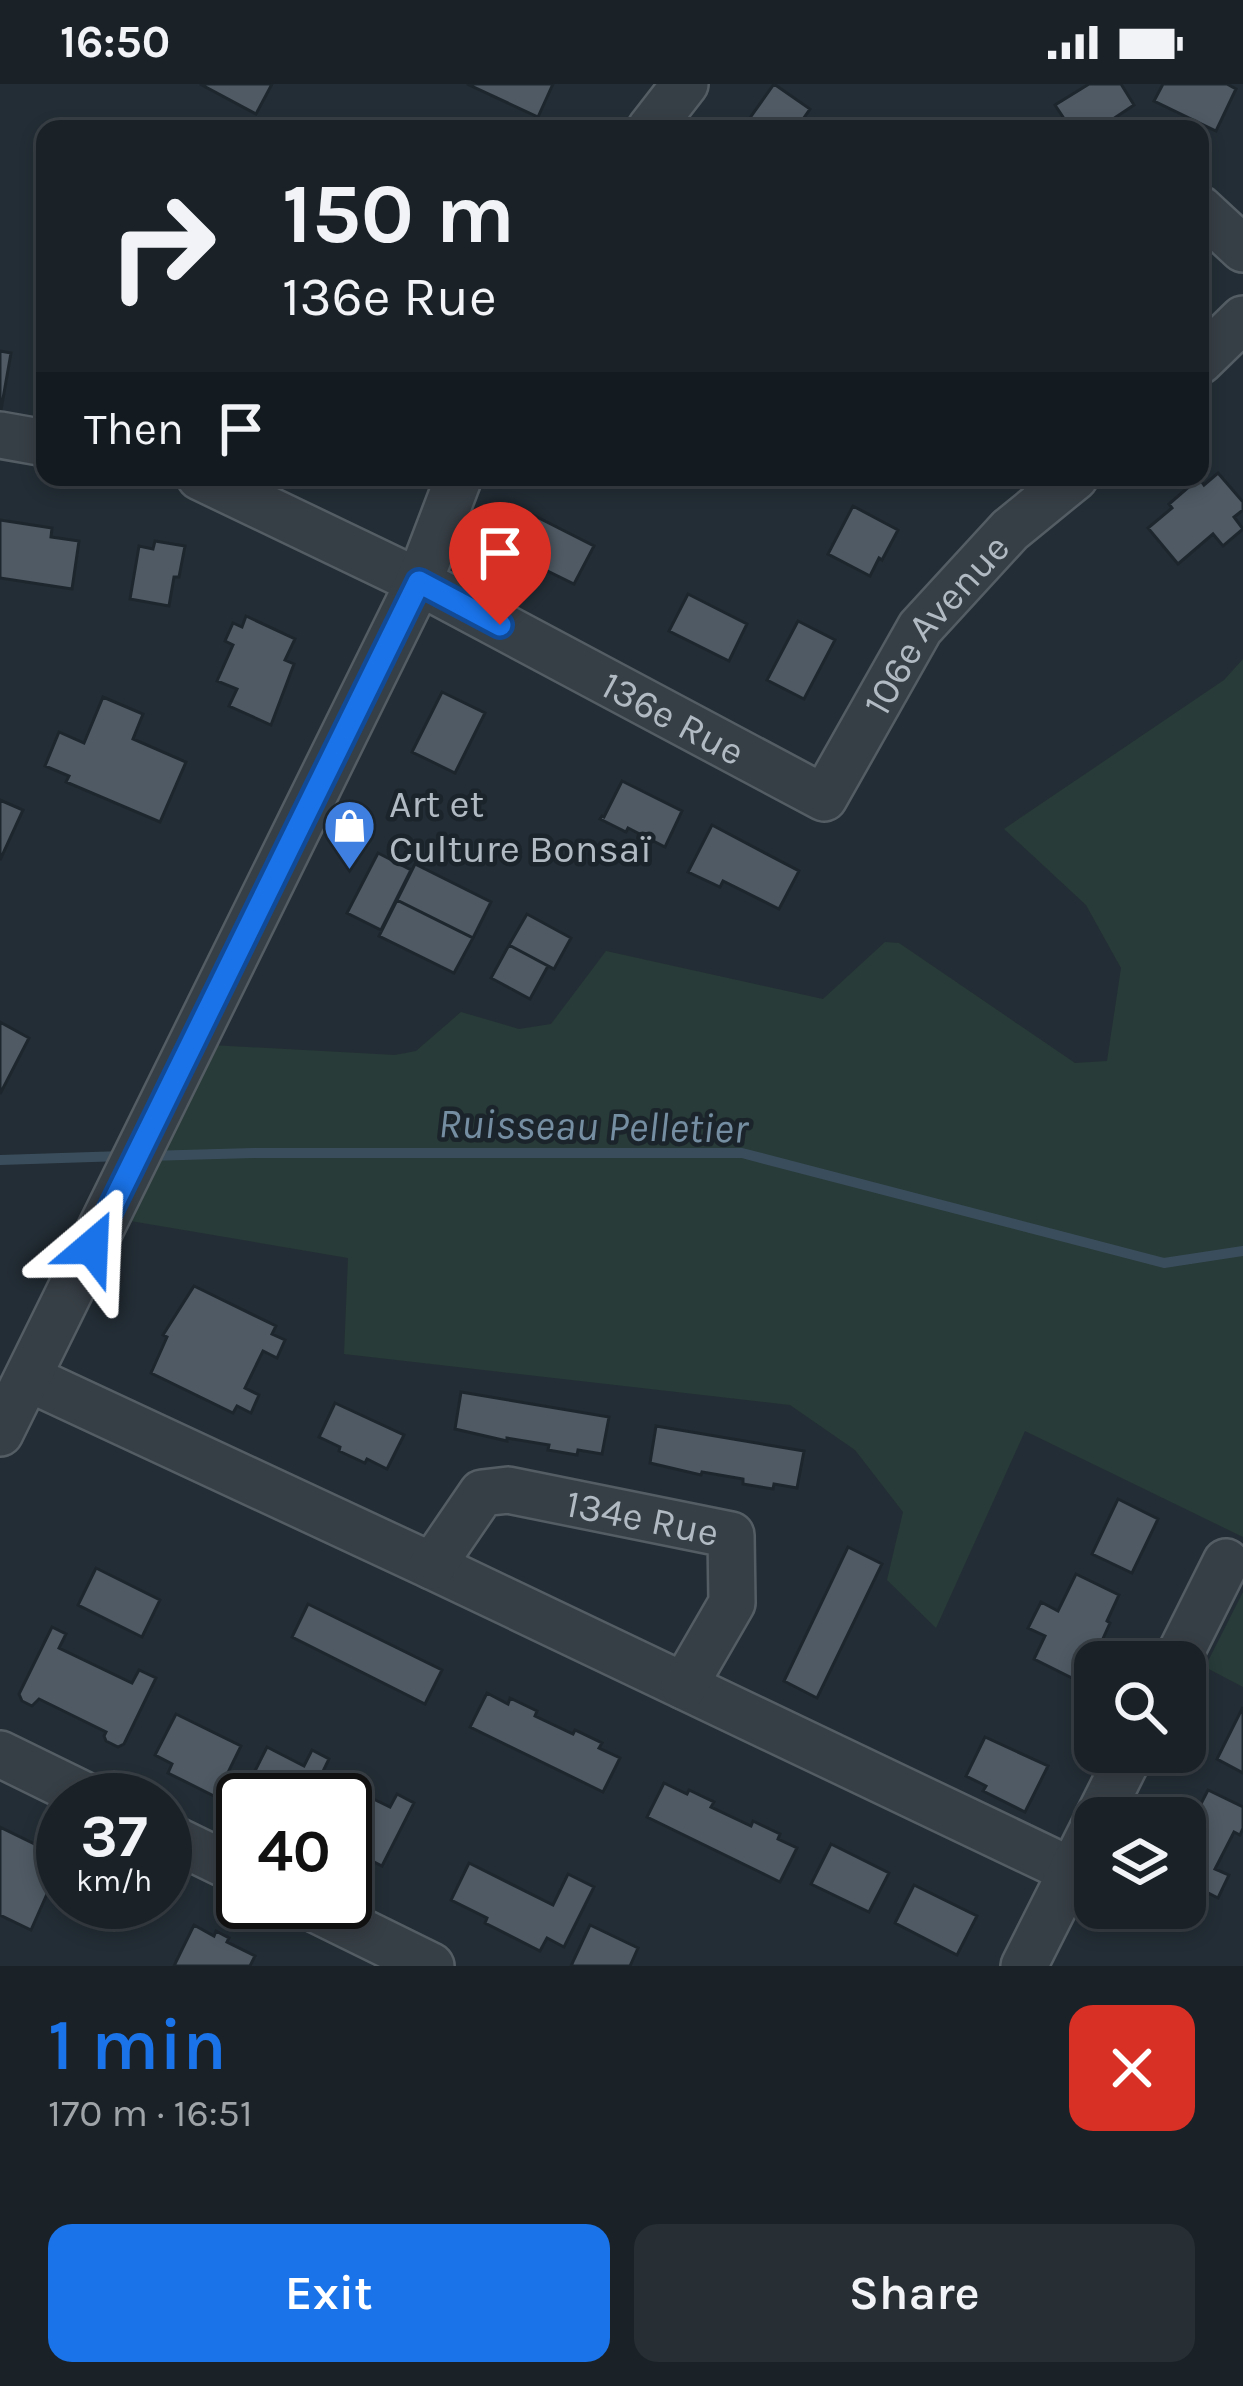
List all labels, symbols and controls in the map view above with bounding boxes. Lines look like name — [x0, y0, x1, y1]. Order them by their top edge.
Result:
text: 16:50 — [60, 16, 170, 68]
text: 150 m — [282, 165, 515, 263]
icon: right — [84, 168, 240, 324]
text: 136e Rue — [282, 265, 497, 329]
icon: arrive — [208, 396, 274, 462]
text: Then — [84, 403, 184, 455]
pin — [449, 502, 551, 625]
icon: arrive — [467, 520, 533, 586]
street label: 106e Avenue — [854, 525, 1019, 724]
street label: 136e Rue — [594, 662, 752, 775]
place label: Art et Culture Bonsaï — [389, 781, 652, 872]
shop icon: Art et Culture Bonsaï — [322, 797, 378, 871]
water label: Ruisseau Pelletier — [438, 1098, 750, 1154]
position arrow — [29, 1184, 155, 1310]
street label: 134e Rue — [562, 1480, 723, 1556]
map controls — [1074, 1641, 1206, 1929]
button: search — [1074, 1641, 1206, 1773]
speed limit sign: 40 — [216, 1773, 372, 1929]
button: layers — [1074, 1797, 1206, 1929]
text: 37 — [80, 1801, 148, 1871]
text: km/h — [76, 1863, 152, 1899]
text: 1 min — [48, 2003, 227, 2087]
button: close — [1069, 2005, 1195, 2131]
text: 170 m · 16:51 — [48, 2090, 253, 2136]
button: Exit — [48, 2224, 610, 2362]
button: Share — [634, 2224, 1195, 2362]

